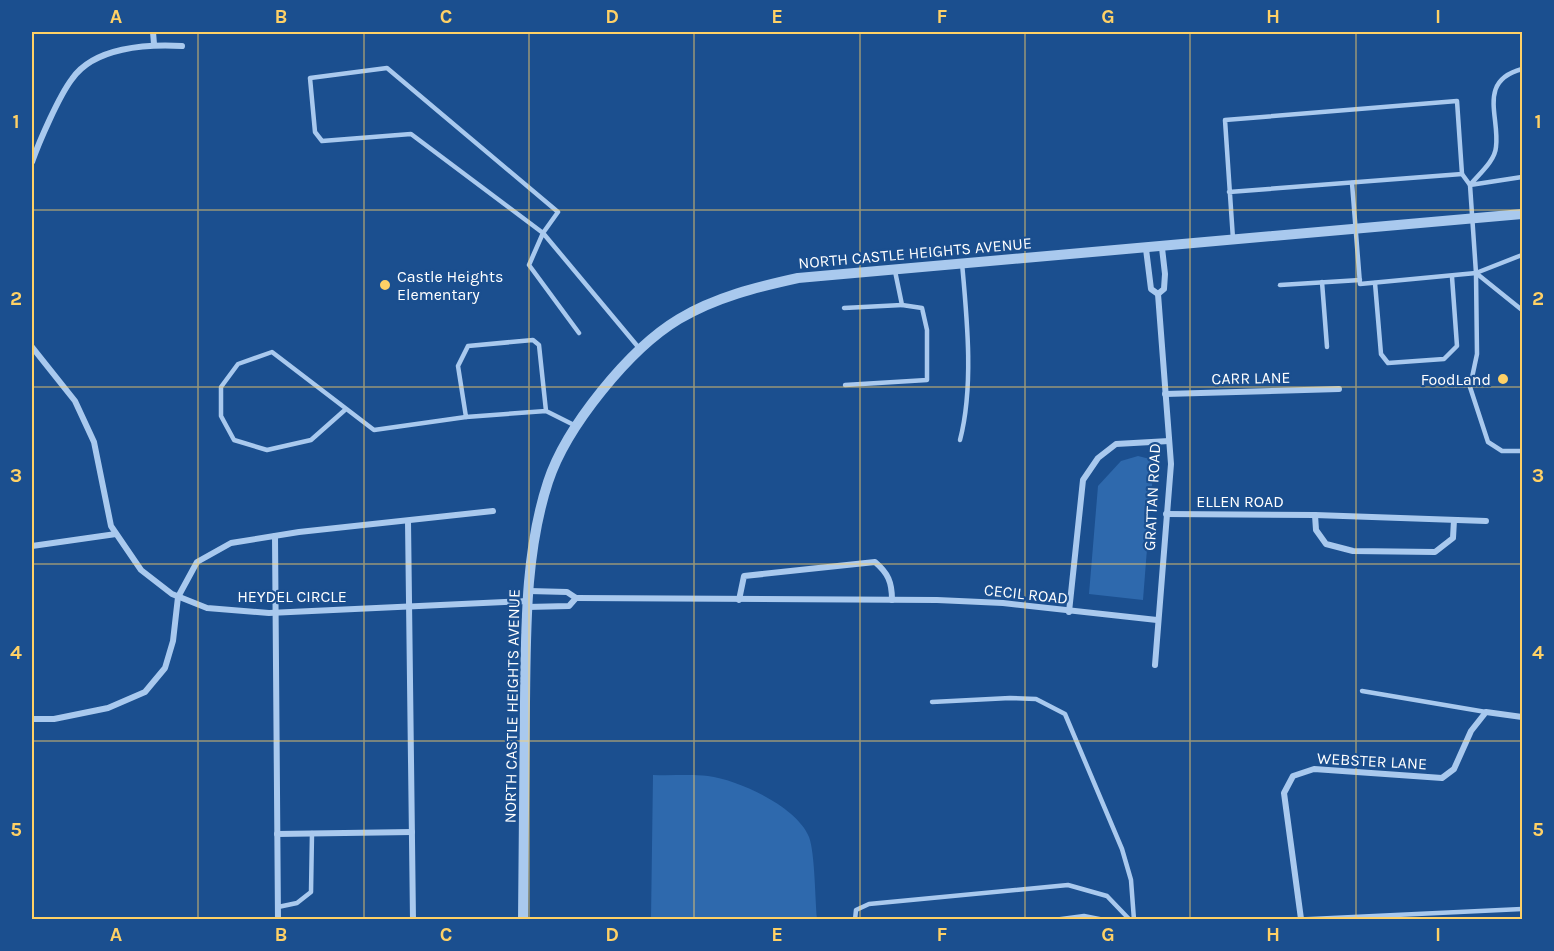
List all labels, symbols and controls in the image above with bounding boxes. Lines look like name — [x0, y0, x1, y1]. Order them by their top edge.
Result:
text: A — [110, 5, 123, 28]
text: B — [275, 5, 287, 28]
text: C — [440, 5, 452, 28]
text: D — [605, 5, 619, 28]
text: E — [771, 5, 783, 28]
text: F — [937, 5, 948, 28]
text: G — [1101, 5, 1115, 28]
text: H — [1266, 5, 1280, 28]
text: I — [1435, 5, 1441, 28]
text: 1 — [12, 110, 20, 133]
text: 1 — [1534, 110, 1542, 133]
street label: NORTH CASTLE HEIGHTS AVENUE — [797, 233, 1033, 273]
place label: Castle Heights Elementary — [397, 267, 503, 304]
marker: Castle Heights Elementary — [378, 278, 392, 292]
text: 2 — [10, 287, 22, 310]
text: 2 — [1532, 287, 1544, 310]
street label: CARR LANE — [1211, 368, 1291, 388]
place label: FoodLand — [1421, 370, 1491, 389]
marker: FoodLand — [1496, 372, 1510, 386]
street label: GRATTAN ROAD — [1140, 443, 1164, 551]
text: 3 — [10, 464, 22, 487]
text: 3 — [1532, 464, 1544, 487]
street label: ELLEN ROAD — [1196, 492, 1284, 511]
street label: CECIL ROAD — [983, 580, 1069, 608]
street label: HEYDEL CIRCLE — [237, 587, 347, 606]
street label: NORTH CASTLE HEIGHTS AVENUE — [500, 589, 524, 823]
text: 4 — [10, 641, 22, 664]
text: 4 — [1532, 641, 1544, 664]
street label: WEBSTER LANE — [1317, 749, 1427, 773]
text: 5 — [10, 818, 22, 841]
text: 5 — [1532, 818, 1544, 841]
text: A — [110, 923, 123, 946]
text: B — [275, 923, 287, 946]
text: C — [440, 923, 452, 946]
text: D — [605, 923, 619, 946]
text: E — [771, 923, 783, 946]
text: F — [937, 923, 948, 946]
text: G — [1101, 923, 1115, 946]
text: H — [1266, 923, 1280, 946]
text: I — [1435, 923, 1441, 946]

